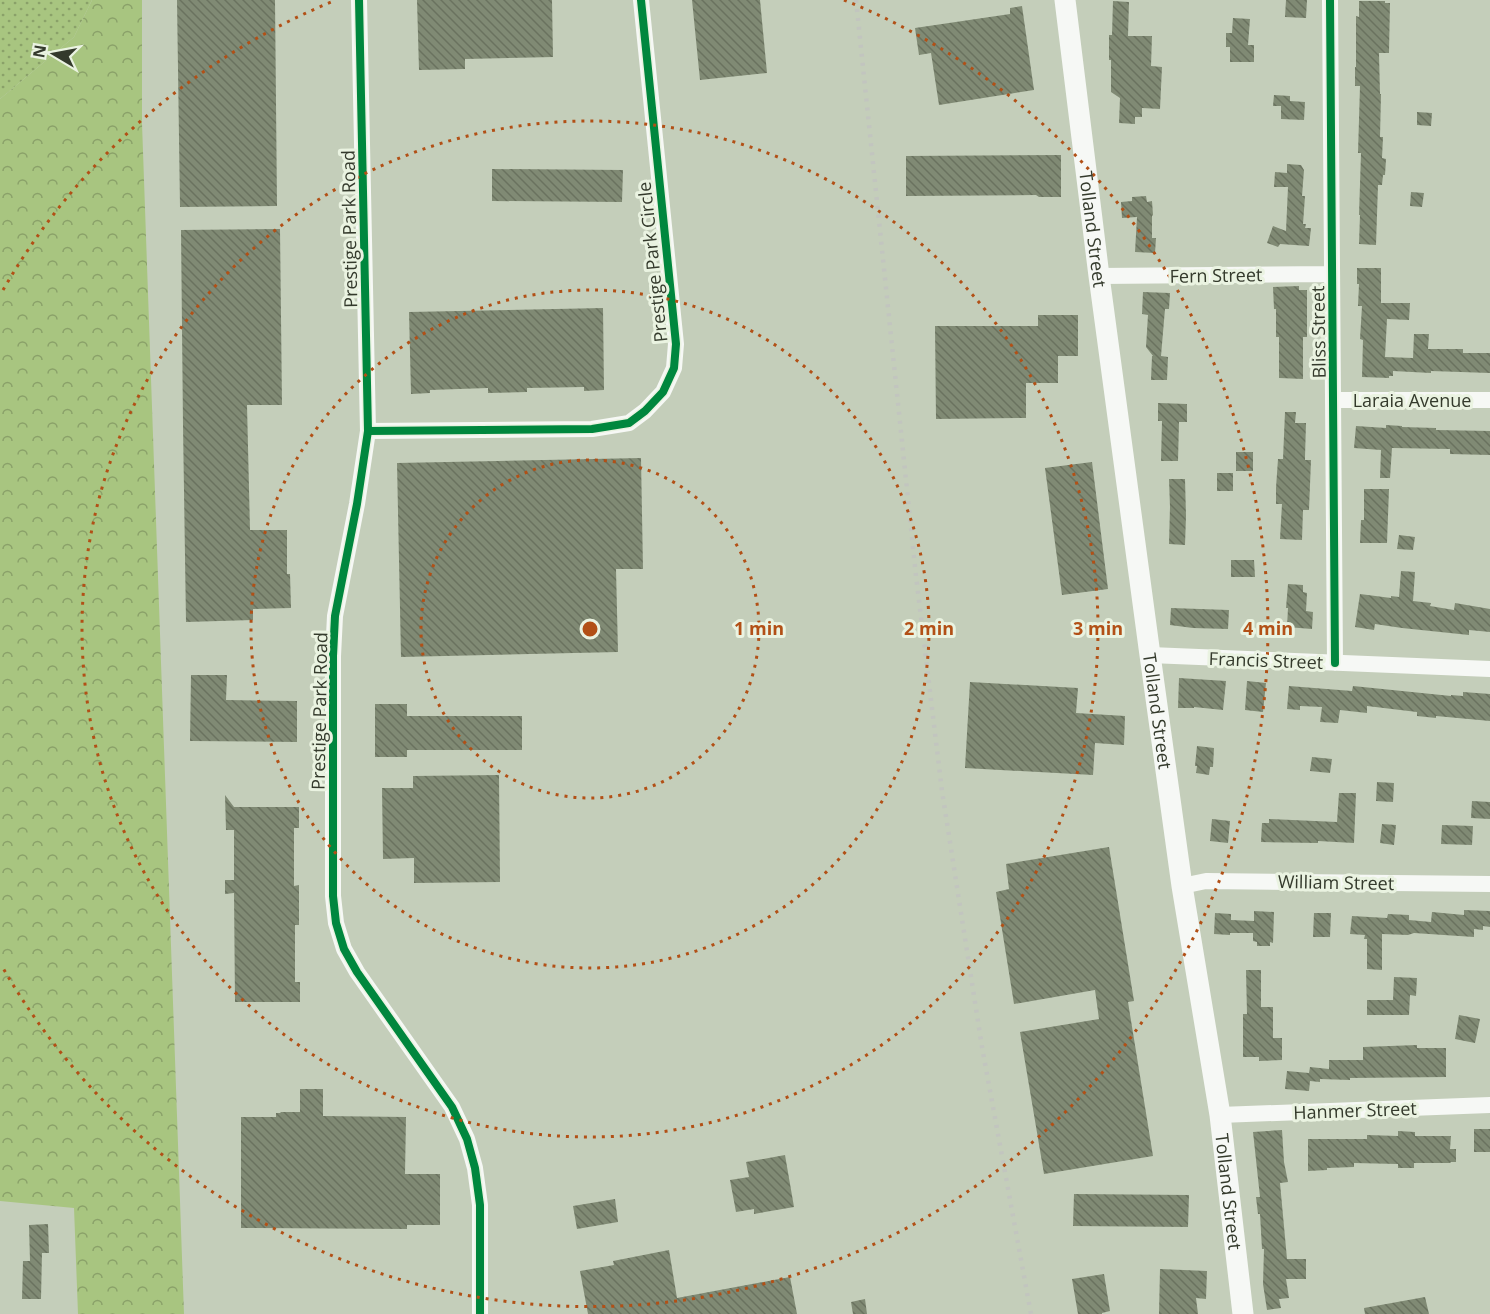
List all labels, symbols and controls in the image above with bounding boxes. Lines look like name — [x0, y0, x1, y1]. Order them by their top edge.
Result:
north arrow — [24, 24, 84, 84]
text: N — [27, 43, 51, 60]
street label: Prestige Park Road — [336, 150, 362, 308]
street label: Tolland Street — [1074, 170, 1112, 289]
street label: Prestige Park Circle — [632, 181, 672, 343]
street label: Fern Street — [1169, 262, 1263, 288]
street label: Bliss Street — [1305, 285, 1331, 379]
street label: Laraia Avenue — [1353, 388, 1471, 412]
text: 1 min — [734, 616, 784, 640]
text: 2 min — [904, 616, 954, 640]
text: 3 min — [1073, 616, 1123, 640]
text: 4 min — [1243, 616, 1293, 640]
centre of rings — [580, 619, 600, 639]
street label: Prestige Park Road — [306, 632, 332, 790]
street label: Francis Street — [1208, 646, 1324, 674]
street label: Tolland Street — [1138, 651, 1178, 771]
street label: William Street — [1278, 869, 1394, 895]
street label: Hanmer Street — [1293, 1096, 1417, 1124]
street label: Tolland Street — [1210, 1132, 1247, 1251]

